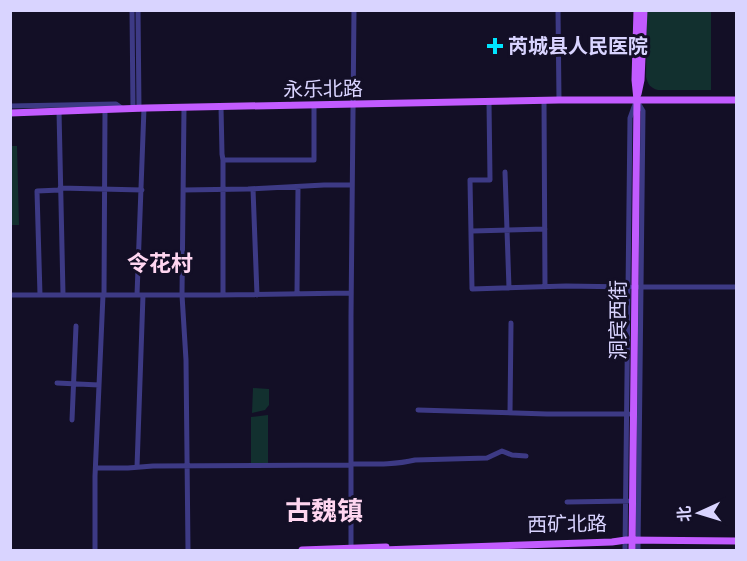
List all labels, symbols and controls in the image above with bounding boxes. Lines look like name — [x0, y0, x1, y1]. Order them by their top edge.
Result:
place label: 芮城县人民医院 — [508, 33, 648, 58]
marker: 芮城县人民医院 — [486, 37, 504, 55]
street label: 永乐北路 — [283, 75, 363, 102]
district label: 令花村 — [127, 249, 193, 277]
street label: 洞宾西街 — [605, 280, 630, 360]
north arrow — [669, 483, 729, 543]
district label: 古魏镇 — [285, 494, 363, 527]
text: 北 — [674, 505, 695, 523]
street label: 西矿北路 — [527, 510, 607, 537]

